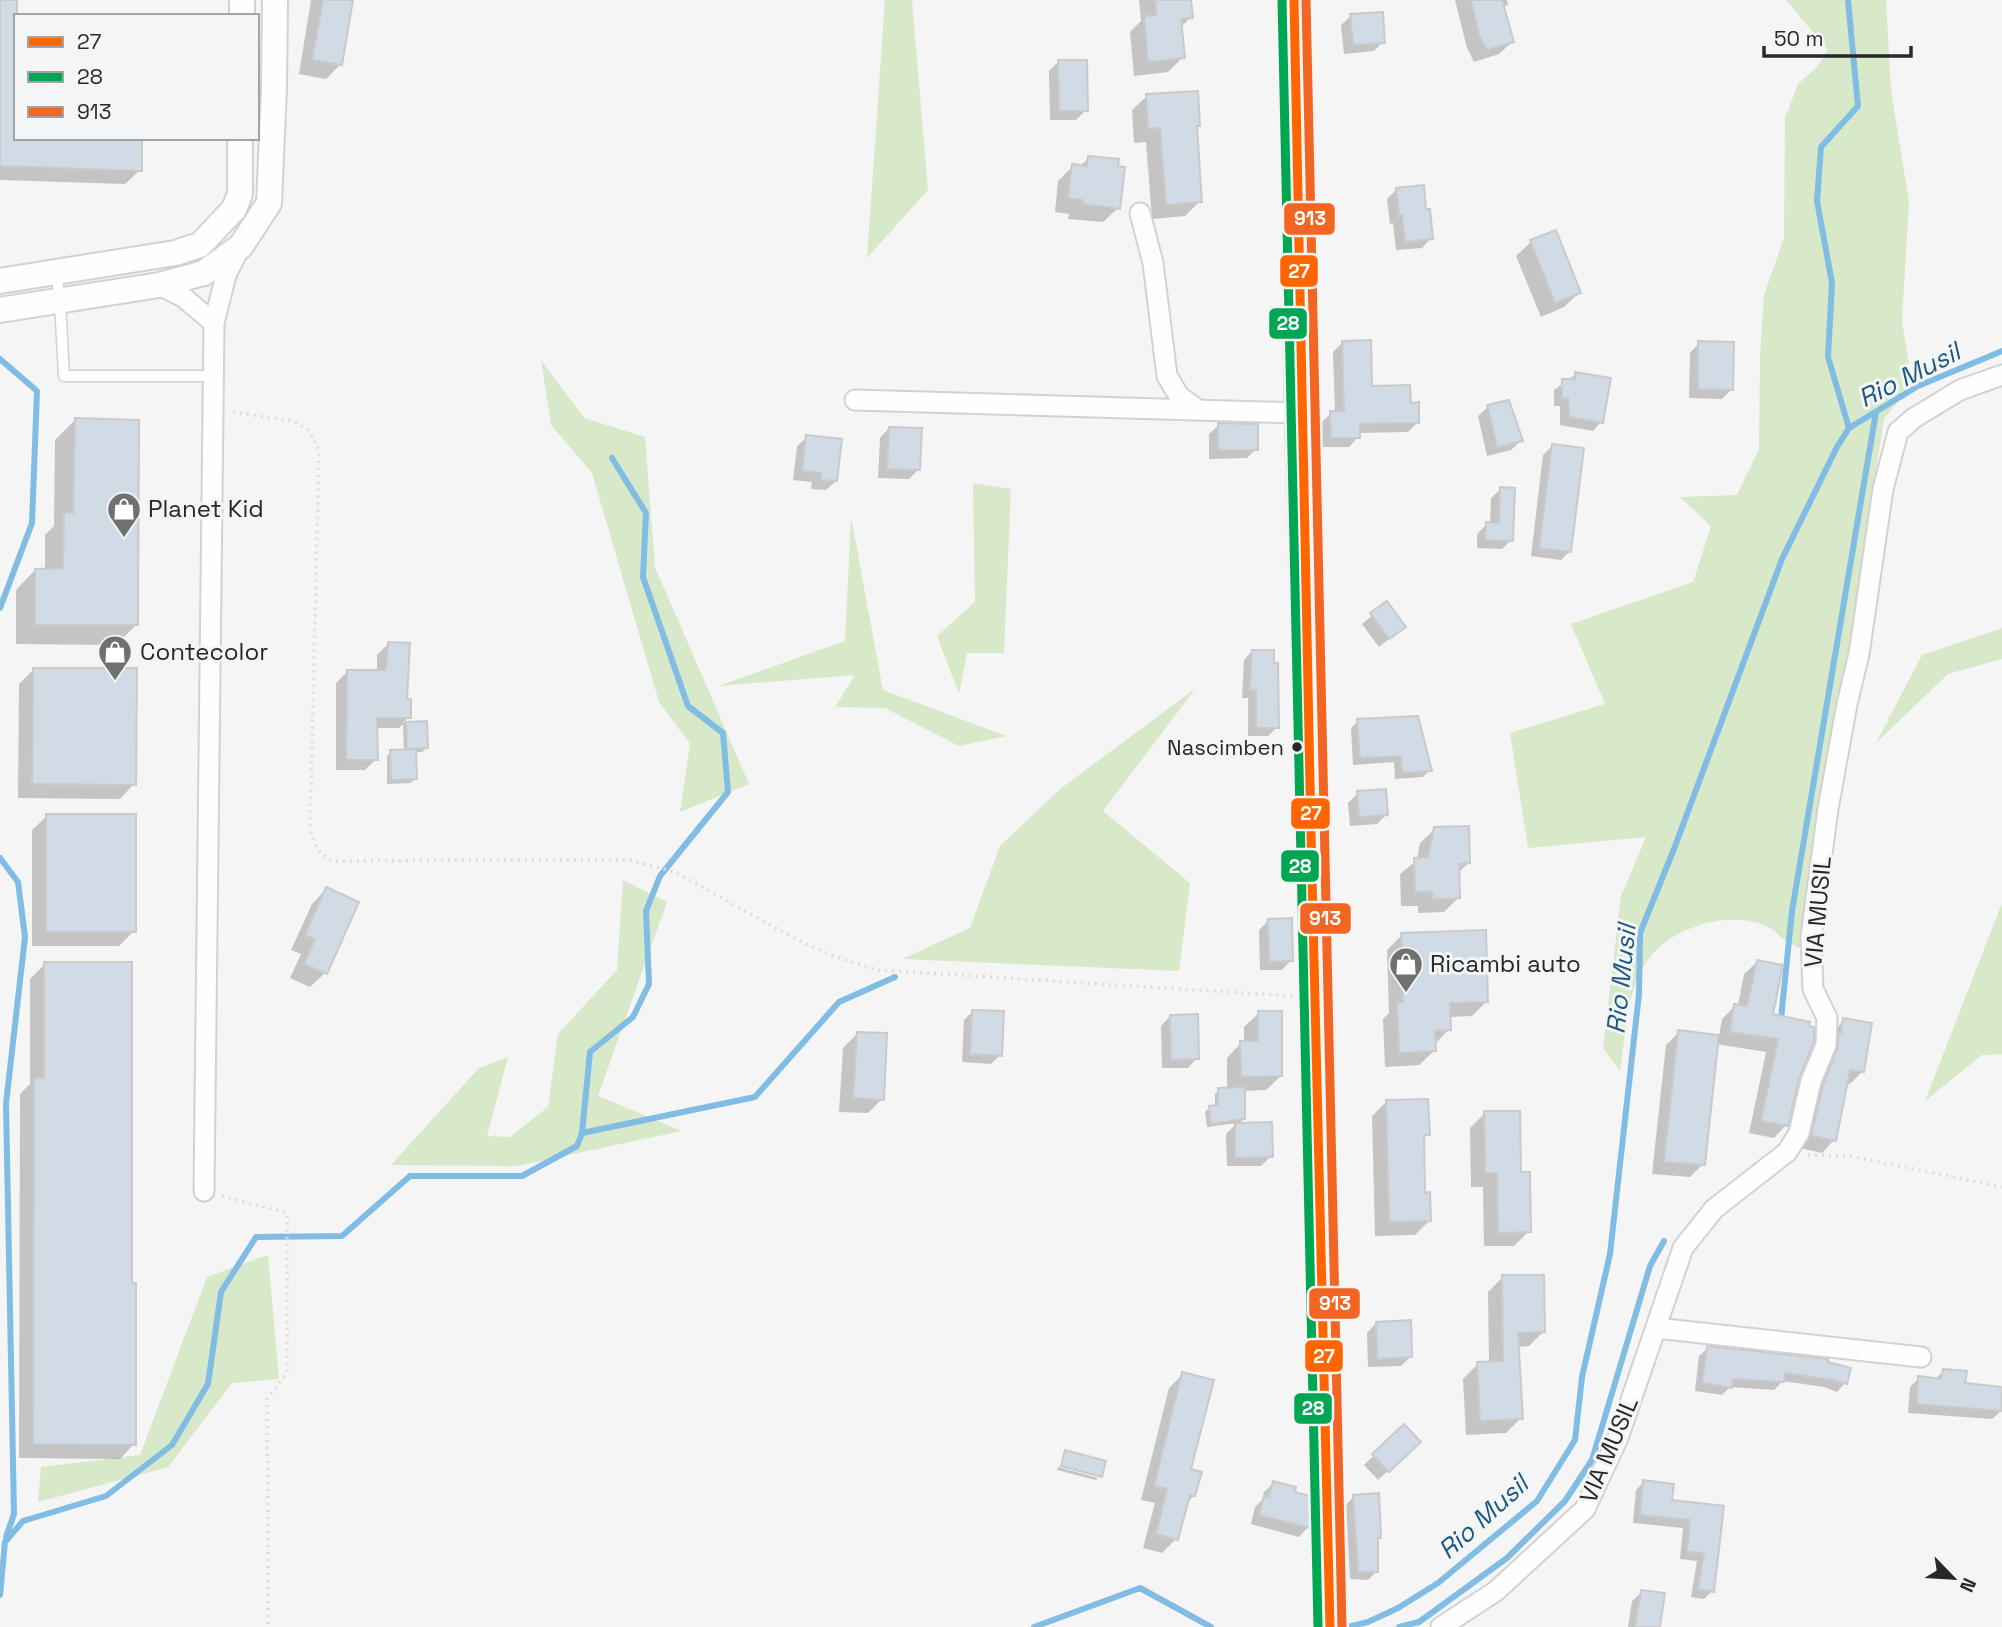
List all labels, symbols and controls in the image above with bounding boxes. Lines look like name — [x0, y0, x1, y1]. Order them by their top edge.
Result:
legend — [14, 14, 259, 140]
scale bar — [1764, 14, 1911, 58]
text: 50 m — [1774, 25, 1824, 52]
text: 27 — [77, 28, 101, 55]
text: 28 — [77, 63, 103, 90]
text: 913 — [77, 98, 111, 125]
line badge: 913 — [1283, 202, 1336, 236]
text: 913 — [1294, 206, 1326, 231]
line badge: 27 — [1279, 254, 1319, 288]
text: 27 — [1288, 259, 1310, 284]
line badge: 28 — [1268, 307, 1308, 340]
text: 28 — [1277, 311, 1299, 336]
water label: Rio Musil — [1852, 334, 1968, 415]
shop icon: Planet Kid — [105, 490, 143, 539]
place label: Planet Kid — [148, 493, 264, 524]
shop icon: Contecolor — [96, 633, 134, 682]
place label: Contecolor — [140, 636, 268, 667]
place label: Nascimben — [1167, 733, 1284, 761]
marker: Nascimben — [1290, 740, 1304, 754]
line badge: 27 — [1290, 797, 1331, 830]
text: 27 — [1300, 801, 1322, 826]
line badge: 28 — [1280, 849, 1320, 883]
text: 28 — [1289, 854, 1311, 879]
street label: VIA MUSIL — [1797, 855, 1838, 969]
line badge: 913 — [1299, 902, 1352, 935]
text: 913 — [1309, 906, 1341, 931]
water label: Rio Musil — [1598, 920, 1644, 1036]
shop icon: Ricambi auto — [1387, 945, 1425, 994]
place label: Ricambi auto — [1430, 948, 1581, 979]
line badge: 913 — [1308, 1287, 1361, 1320]
text: 913 — [1319, 1291, 1351, 1316]
line badge: 27 — [1304, 1339, 1344, 1373]
text: 27 — [1313, 1344, 1335, 1369]
line badge: 28 — [1293, 1392, 1333, 1425]
street label: VIA MUSIL — [1572, 1392, 1645, 1507]
text: 28 — [1302, 1396, 1324, 1421]
water label: Rio Musil — [1431, 1466, 1537, 1567]
north arrow — [1918, 1543, 1988, 1613]
text: N — [1954, 1574, 1982, 1596]

